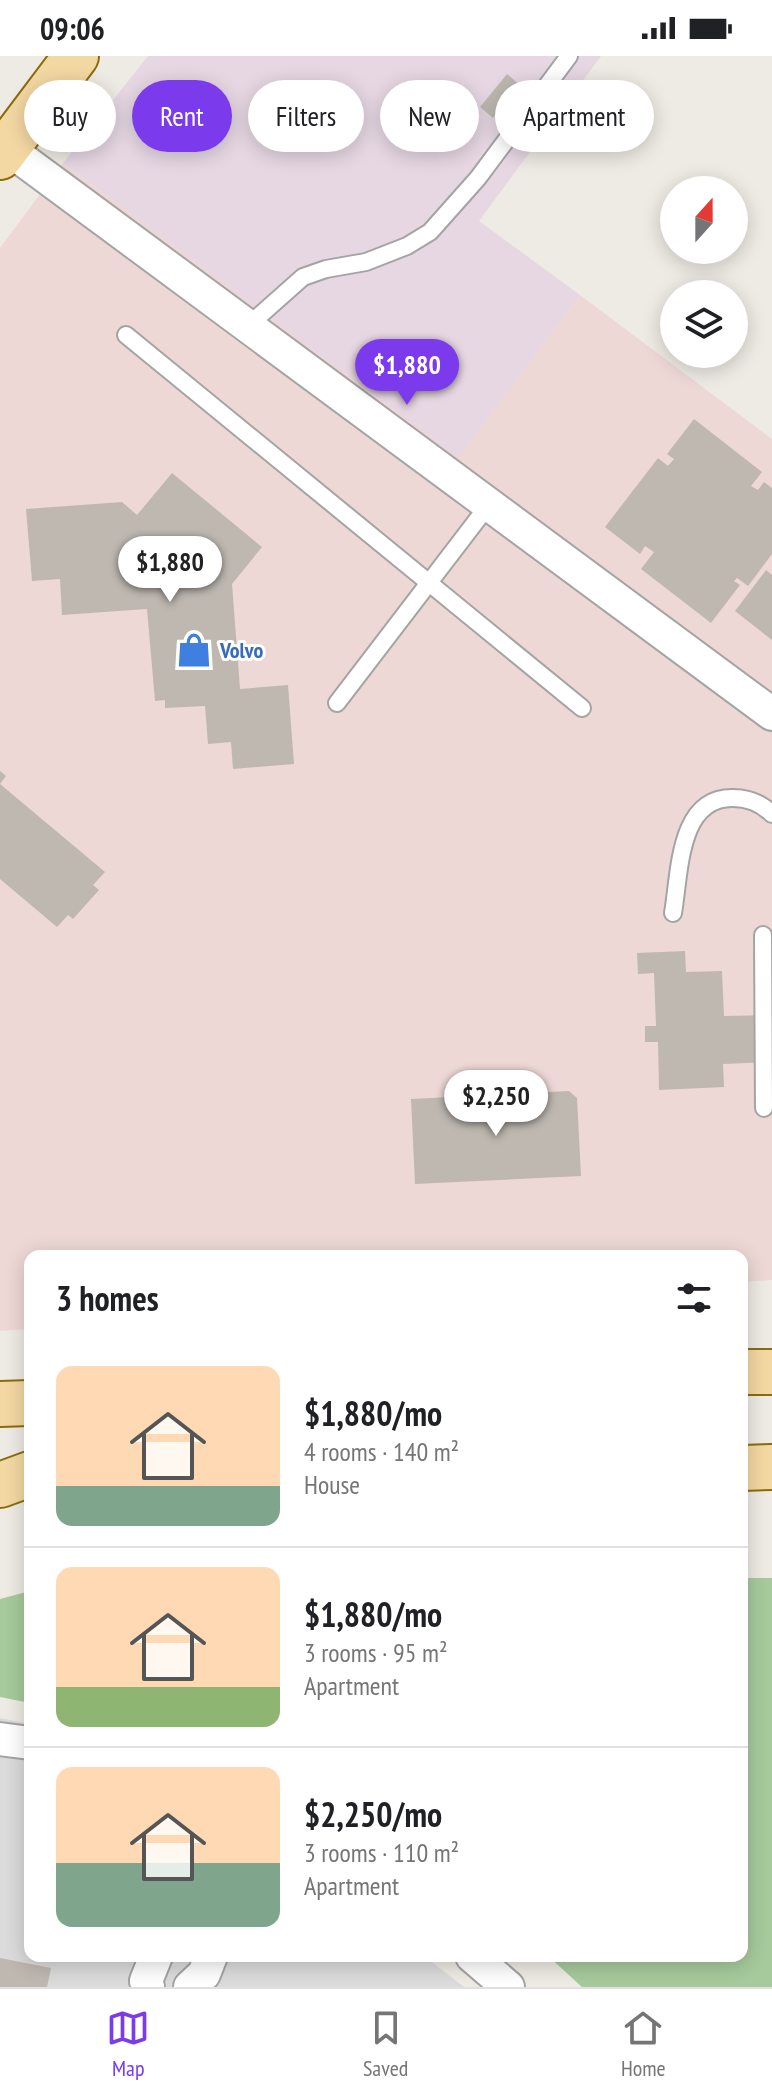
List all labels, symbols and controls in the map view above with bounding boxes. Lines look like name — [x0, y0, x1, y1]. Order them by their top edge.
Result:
text: 09:06 — [40, 9, 105, 48]
chip: Buy — [24, 80, 116, 152]
chip: Rent — [132, 80, 232, 152]
chip: Filters — [248, 80, 364, 152]
chip: New — [380, 80, 479, 152]
chip: Apartment — [495, 80, 654, 152]
north arrow — [660, 176, 748, 264]
map controls — [660, 176, 748, 368]
button: layers — [660, 280, 748, 368]
pin: $1,880 — [342, 339, 472, 407]
text: $1,880 — [373, 348, 441, 381]
pin: $1,880 — [105, 536, 235, 604]
text: $1,880 — [136, 545, 204, 578]
shop icon: Volvo — [175, 631, 213, 669]
place label: Volvo — [219, 636, 263, 664]
pin: $2,250 — [431, 1070, 561, 1138]
text: $2,250 — [462, 1079, 530, 1112]
text: 3 homes — [56, 1276, 159, 1320]
icon: filters — [672, 1276, 716, 1320]
text: $1,880/mo — [304, 1391, 442, 1435]
icon: home — [120, 1398, 216, 1494]
text: 4 rooms · 140 m² — [304, 1435, 459, 1468]
text: House — [304, 1468, 360, 1501]
text: $1,880/mo — [304, 1592, 442, 1636]
icon: home — [120, 1599, 216, 1695]
text: 3 rooms · 95 m² — [304, 1636, 448, 1669]
text: Apartment — [304, 1669, 399, 1702]
text: $2,250/mo — [304, 1792, 442, 1836]
icon: home — [120, 1799, 216, 1895]
text: 3 rooms · 110 m² — [304, 1836, 459, 1869]
text: Apartment — [304, 1869, 399, 1902]
tab: Map — [106, 2006, 150, 2082]
tab: Saved — [363, 2006, 408, 2082]
tab: Home — [621, 2006, 666, 2082]

